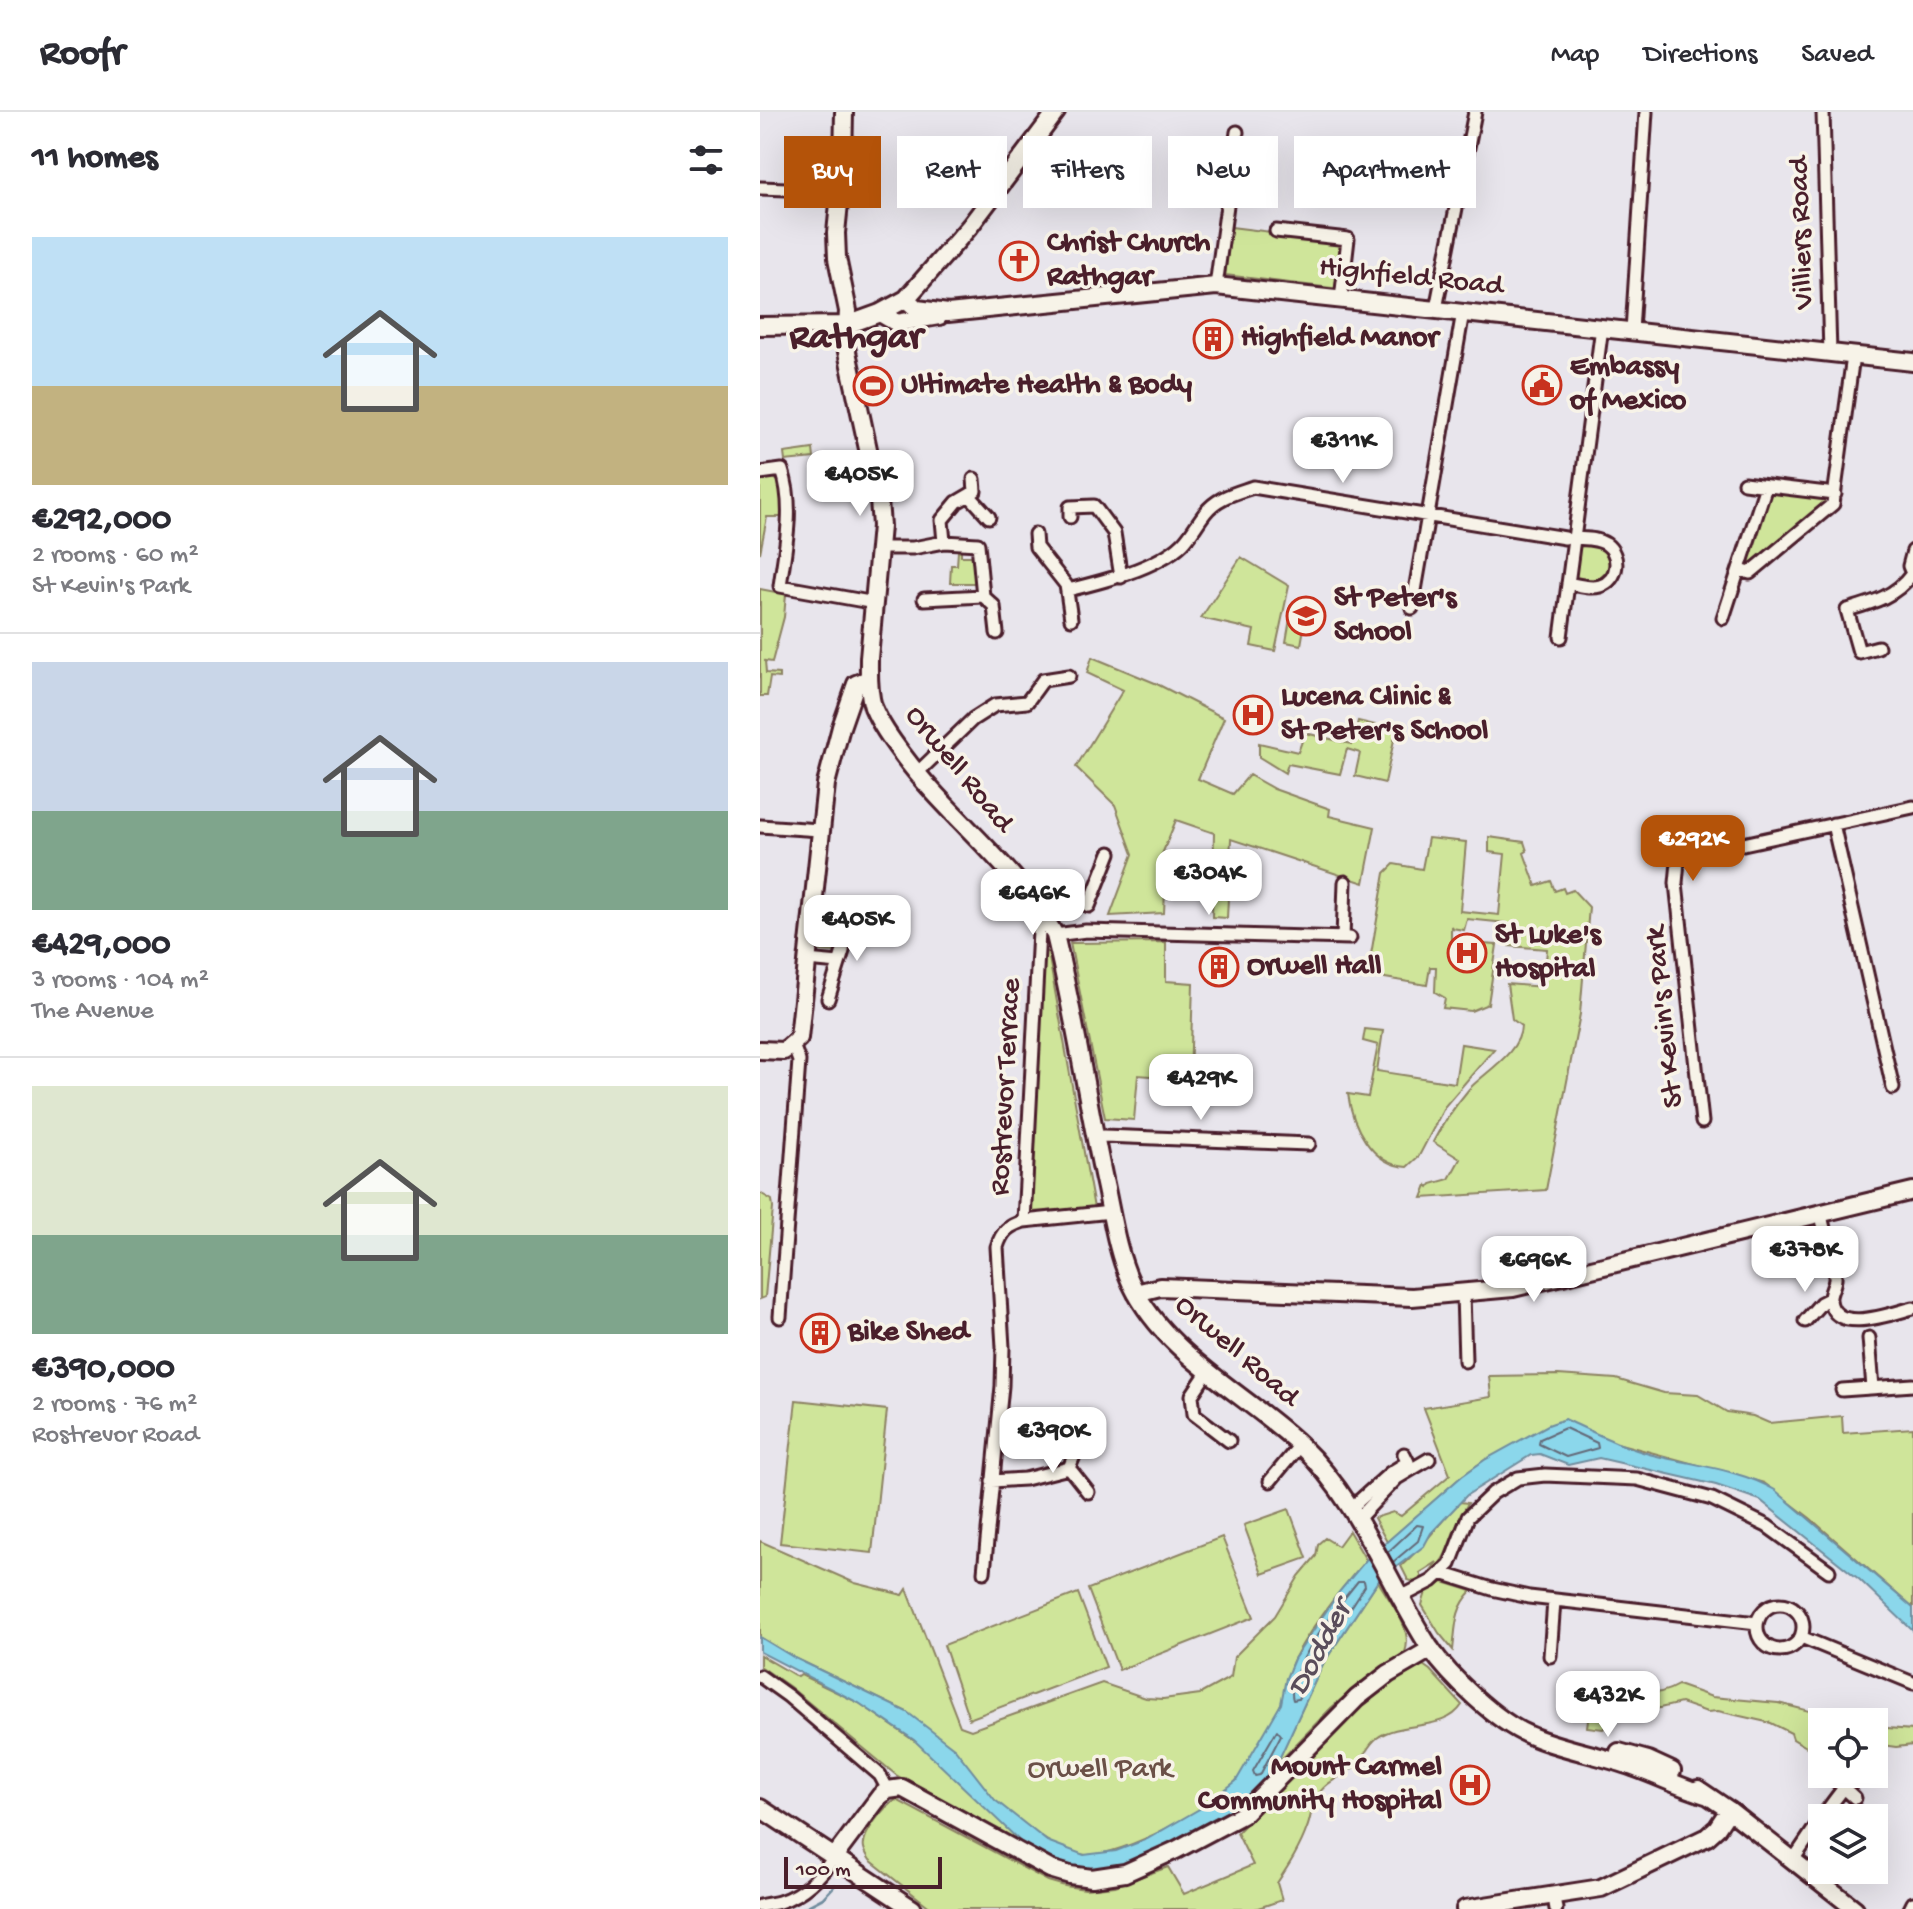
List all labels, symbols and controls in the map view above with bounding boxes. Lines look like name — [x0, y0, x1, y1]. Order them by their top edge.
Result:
text: Roofr — [40, 33, 124, 77]
text: Map — [1551, 39, 1599, 72]
text: Directions — [1643, 39, 1757, 72]
text: Saved — [1801, 39, 1873, 72]
chip: Buy — [784, 136, 881, 208]
chip: Rent — [897, 136, 1007, 208]
chip: Filters — [1023, 136, 1152, 208]
chip: New — [1168, 136, 1278, 208]
chip: Apartment — [1294, 136, 1476, 208]
icon: filters — [684, 138, 728, 182]
text: 11 homes — [32, 140, 158, 180]
street label: Villiers Road — [1783, 154, 1823, 311]
place label: Christ Church Rathgar — [1046, 227, 1210, 296]
church icon: Christ Church Rathgar — [998, 240, 1040, 282]
street label: Highfield Road — [1317, 251, 1507, 305]
icon: home — [308, 289, 452, 433]
district label: Rathgar — [789, 317, 926, 361]
building icon: Highfield Manor — [1192, 318, 1234, 360]
place label: Highfield Manor — [1241, 322, 1442, 357]
place label: Embassy of Mexico — [1569, 351, 1687, 420]
public building icon: Embassy of Mexico — [1521, 364, 1563, 406]
sports icon: Ultimate Health & Body — [852, 365, 894, 407]
place label: Ultimate Health & Body — [901, 369, 1192, 404]
pin: €311K — [1287, 417, 1399, 485]
text: €311K — [1311, 427, 1375, 458]
pin: €405K — [804, 450, 916, 518]
text: €405K — [825, 460, 895, 491]
text: €292,000 — [32, 501, 171, 541]
text: 2 rooms · 60 m² — [32, 541, 198, 572]
text: St Kevin's Park — [32, 572, 190, 603]
place label: St Peter's School — [1334, 582, 1458, 651]
school or university icon: St Peter's School — [1285, 595, 1327, 637]
place label: Lucena Clinic & St Peter's School — [1281, 681, 1489, 750]
hospital icon: Lucena Clinic & St Peter's School — [1232, 694, 1274, 736]
street label: Orwell Road — [896, 699, 1021, 842]
icon: home — [308, 714, 452, 858]
pin: €292K — [1637, 815, 1749, 883]
text: €292K — [1659, 825, 1727, 856]
pin: €304K — [1153, 849, 1265, 917]
text: €304K — [1174, 859, 1244, 890]
pin: €646K — [977, 869, 1089, 937]
text: €646K — [999, 879, 1067, 910]
pin: €405K — [801, 895, 913, 963]
text: €405K — [822, 905, 892, 936]
place label: St Luke's Hospital — [1495, 919, 1603, 988]
street label: St Kevin's Park — [1639, 922, 1693, 1109]
text: €429,000 — [32, 926, 171, 966]
hospital icon: St Luke's Hospital — [1446, 932, 1488, 974]
building icon: Orwell Hall — [1198, 946, 1240, 988]
place label: Orwell Hall — [1247, 950, 1382, 985]
text: 3 rooms · 104 m² — [32, 966, 209, 997]
street label: Rostrevor Terrace — [984, 977, 1030, 1197]
text: The Avenue — [32, 997, 154, 1028]
pin: €429K — [1145, 1054, 1257, 1122]
text: €429K — [1167, 1064, 1235, 1095]
icon: home — [308, 1138, 452, 1282]
pin: €378K — [1749, 1226, 1861, 1294]
pin: €696K — [1478, 1236, 1590, 1304]
text: €378K — [1769, 1236, 1841, 1267]
text: €696K — [1499, 1246, 1569, 1277]
street label: Orwell Road — [1167, 1289, 1307, 1417]
building icon: Bike Shed — [799, 1312, 841, 1354]
place label: Bike Shed — [847, 1316, 972, 1351]
text: €390,000 — [32, 1350, 175, 1390]
text: 2 rooms · 76 m² — [32, 1390, 197, 1421]
pin: €390K — [997, 1407, 1109, 1475]
text: €390K — [1017, 1417, 1089, 1448]
text: Rostrevor Road — [32, 1421, 199, 1452]
water label: Dodder — [1280, 1590, 1365, 1703]
pin: €432K — [1552, 1671, 1664, 1739]
text: €432K — [1574, 1681, 1642, 1712]
map controls — [1808, 1708, 1888, 1884]
button: locate — [1808, 1708, 1888, 1788]
place label: Mount Carmel Community Hospital — [1198, 1751, 1442, 1820]
park label: Orwell Park — [1028, 1753, 1175, 1788]
hospital icon: Mount Carmel Community Hospital — [1449, 1764, 1491, 1806]
button: layers — [1808, 1804, 1888, 1884]
scale bar — [784, 1853, 942, 1889]
text: 100 m — [796, 1858, 851, 1884]

